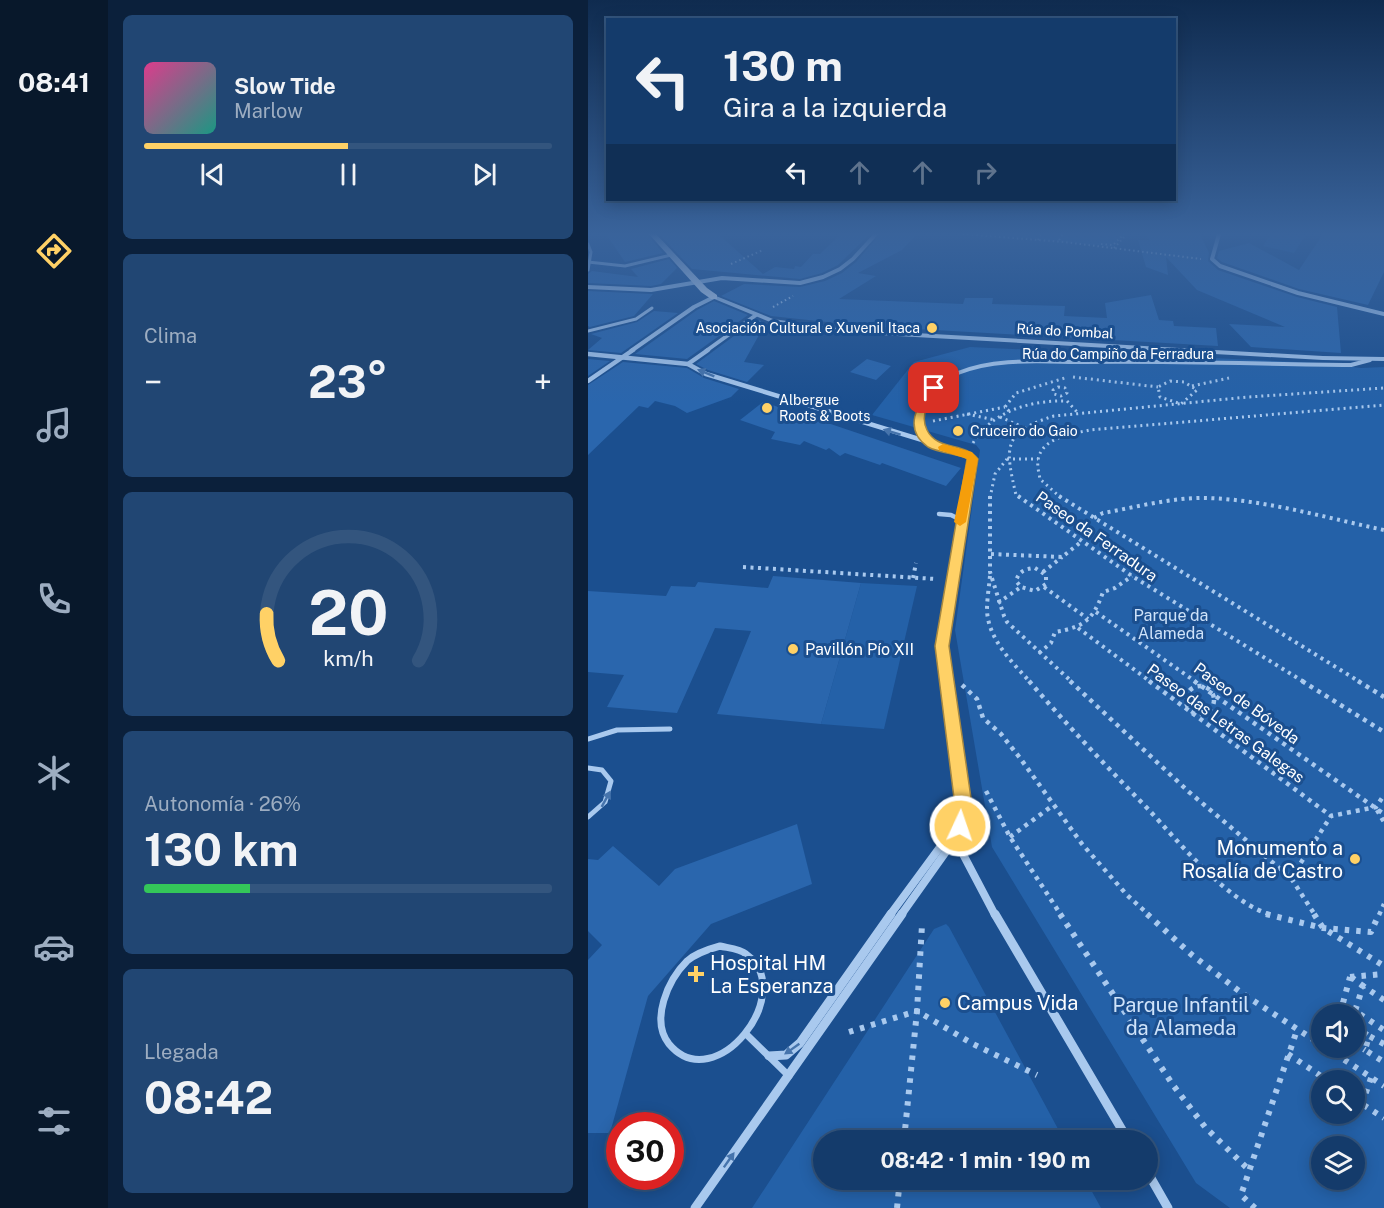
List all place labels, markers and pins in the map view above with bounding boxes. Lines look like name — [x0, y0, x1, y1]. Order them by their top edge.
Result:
place label: Asociación Cultural e Xuvenil Itaca — [695, 320, 920, 336]
marker: Asociación Cultural e Xuvenil Itaca — [925, 321, 939, 335]
pin — [908, 362, 959, 413]
place label: Albergue Roots & Boots — [779, 392, 870, 424]
marker: Albergue Roots & Boots — [760, 401, 774, 415]
place label: Cruceiro do Gaio — [970, 423, 1078, 439]
marker: Cruceiro do Gaio — [951, 424, 965, 438]
place label: Pavillón Pío XII — [805, 640, 914, 659]
marker: Pavillón Pío XII — [786, 642, 800, 656]
place label: Monumento a Rosalía de Castro — [1182, 836, 1343, 883]
marker: Monumento a Rosalía de Castro — [1348, 852, 1362, 866]
place label: Hospital HM La Esperanza — [710, 951, 834, 998]
marker: Hospital HM La Esperanza — [687, 965, 705, 983]
place label: Campus Vida — [957, 991, 1078, 1015]
marker: Campus Vida — [938, 996, 952, 1010]

